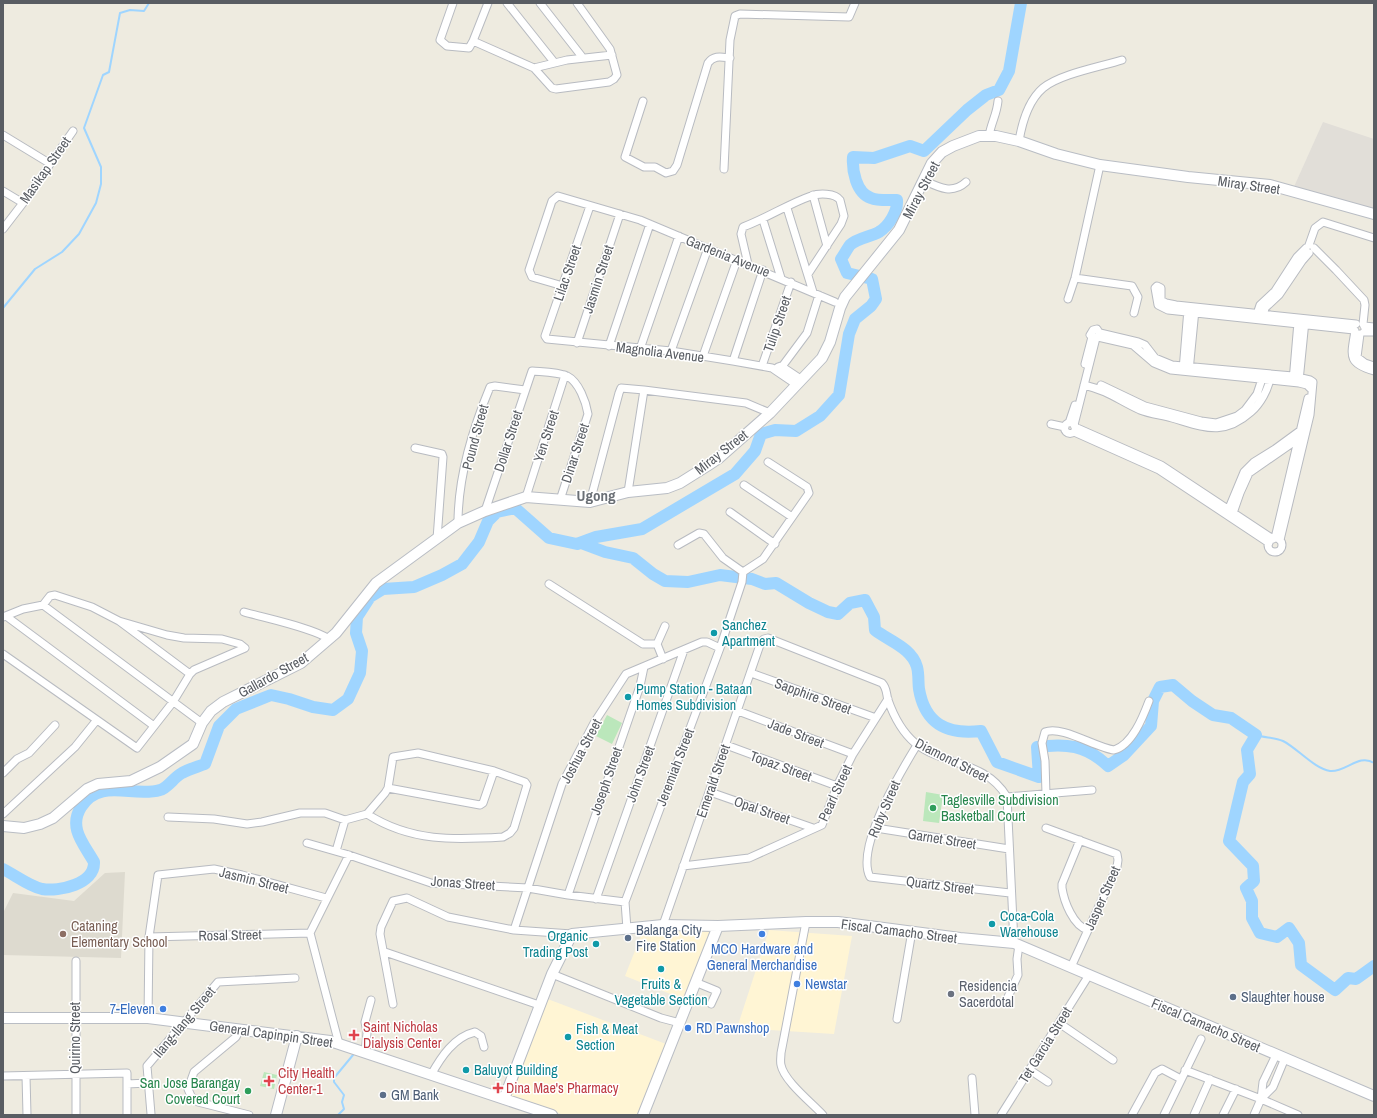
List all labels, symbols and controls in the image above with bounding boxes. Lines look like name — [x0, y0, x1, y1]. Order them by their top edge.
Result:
street label: Masikap Street — [15, 133, 75, 207]
street label: Miray Street — [898, 158, 944, 222]
street label: Miray Street — [1217, 172, 1281, 198]
street label: Gardenia Avenue — [683, 231, 773, 281]
street label: Lilac Street — [549, 243, 585, 303]
street label: Jasmin Street — [578, 243, 618, 315]
street label: Tulip Street — [759, 293, 795, 355]
street label: Magnolia Avenue — [615, 338, 705, 366]
street label: Pound Street — [458, 402, 492, 472]
street label: Dollar Street — [490, 408, 526, 474]
street label: Yen Street — [529, 408, 563, 464]
street label: Dinar Street — [557, 421, 593, 485]
street label: Miray Street — [691, 426, 751, 478]
district label: Ugong — [577, 485, 616, 506]
place label: Sanchez Apartment — [721, 616, 775, 650]
marker: Sanchez Apartment — [709, 628, 719, 638]
street label: Gallardo Street — [235, 648, 311, 702]
street label: Sapphire Street — [772, 674, 854, 718]
place label: Pump Station - Bataan Homes Subdivision — [636, 680, 752, 714]
marker: Pump Station - Bataan Homes Subdivision — [623, 692, 633, 702]
street label: Jade Street — [765, 714, 827, 752]
street label: Joshua Street — [556, 715, 606, 787]
street label: Jeremiah Street — [652, 726, 698, 808]
street label: Diamond Street — [912, 734, 992, 786]
street label: Emerald Street — [692, 742, 734, 820]
street label: John Street — [622, 743, 658, 805]
street label: Joseph Street — [586, 745, 626, 817]
street label: Topaz Street — [748, 747, 814, 785]
street label: Pearl Street — [814, 762, 856, 824]
street label: Ruby Street — [864, 778, 904, 840]
place label: Taglesville Subdivision Basketball Court — [941, 791, 1059, 825]
street label: Opal Street — [732, 792, 792, 828]
marker: Taglesville Subdivision Basketball Court — [928, 803, 938, 813]
street label: Garnet Street — [907, 825, 977, 853]
street label: Jasmin Street — [217, 863, 291, 897]
street label: Jasper Street — [1080, 863, 1124, 933]
street label: Jonas Street — [430, 872, 496, 894]
street label: Quartz Street — [905, 872, 975, 898]
place label: Coca-Cola Warehouse — [1000, 907, 1058, 941]
street label: Fiscal Camacho Street — [840, 915, 958, 947]
place label: Cataning Elementary School — [71, 917, 167, 951]
marker: Coca-Cola Warehouse — [987, 919, 997, 929]
place label: Balanga City Fire Station — [636, 921, 702, 955]
street label: Rosal Street — [198, 925, 262, 945]
place label: Organic Trading Post — [523, 927, 588, 961]
marker: Cataning Elementary School — [58, 929, 68, 939]
marker: MCO Hardware and General Merchandise — [757, 929, 767, 939]
marker: Balanga City Fire Station — [623, 933, 633, 943]
marker: Organic Trading Post — [591, 939, 601, 949]
place label: MCO Hardware and General Merchandise — [707, 940, 817, 974]
marker: Fruits & Vegetable Section — [656, 964, 666, 974]
place label: Fruits & Vegetable Section — [614, 975, 708, 1009]
place label: Newstar — [805, 975, 847, 993]
place label: Residencia Sacerdotal — [959, 977, 1018, 1011]
marker: Newstar — [792, 979, 802, 989]
street label: Ilang-Ilang Street — [149, 983, 219, 1061]
place label: Slaughter house — [1241, 988, 1325, 1006]
marker: Residencia Sacerdotal — [946, 989, 956, 999]
marker: Slaughter house — [1228, 992, 1238, 1002]
street label: Fiscal Camacho Street — [1149, 994, 1263, 1056]
place label: 7-Eleven — [110, 1000, 155, 1018]
street label: Quirino Street — [66, 1002, 84, 1074]
street label: Tet Garcia Street — [1014, 1003, 1076, 1087]
marker: 7-Eleven — [158, 1004, 168, 1014]
street label: General Capinpin Street — [208, 1016, 334, 1052]
place label: Saint Nicholas Dialysis Center — [363, 1018, 442, 1052]
place label: RD Pawnshop — [696, 1019, 769, 1037]
place label: Fish & Meat Section — [576, 1020, 638, 1054]
marker: RD Pawnshop — [683, 1023, 693, 1033]
marker: Saint Nicholas Dialysis Center — [348, 1029, 360, 1041]
marker: Fish & Meat Section — [563, 1032, 573, 1042]
place label: Baluyot Building — [474, 1061, 558, 1079]
place label: City Health Center-1 — [278, 1064, 335, 1098]
marker: Baluyot Building — [461, 1065, 471, 1075]
place label: San Jose Barangay Covered Court — [140, 1074, 240, 1108]
marker: City Health Center-1 — [263, 1075, 275, 1087]
place label: Dina Mae's Pharmacy — [506, 1079, 619, 1097]
marker: Dina Mae's Pharmacy — [493, 1083, 503, 1093]
marker: San Jose Barangay Covered Court — [243, 1086, 253, 1096]
place label: GM Bank — [391, 1086, 439, 1104]
marker: GM Bank — [378, 1090, 388, 1100]

